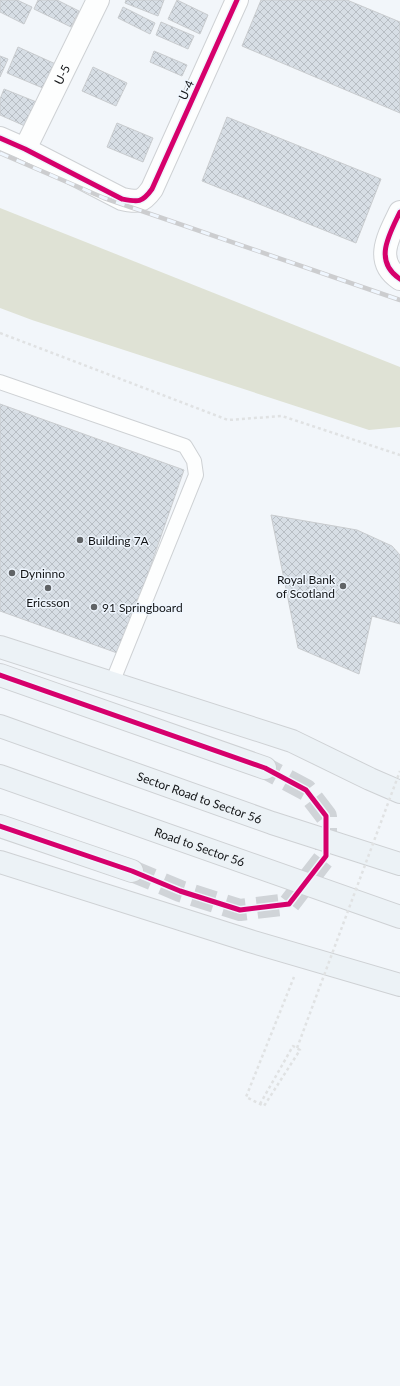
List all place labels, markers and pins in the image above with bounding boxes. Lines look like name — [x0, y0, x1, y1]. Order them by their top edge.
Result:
place label: Building 7A — [88, 533, 150, 548]
marker: Building 7A — [75, 535, 85, 545]
place label: Dyninno — [20, 566, 65, 581]
marker: Dyninno — [7, 568, 17, 578]
place label: Royal Bank of Scotland — [276, 572, 336, 601]
marker: Royal Bank of Scotland — [338, 581, 348, 591]
marker: Ericsson — [43, 583, 53, 593]
place label: Ericsson — [26, 595, 70, 610]
place label: 91 Springboard — [102, 600, 183, 615]
marker: 91 Springboard — [89, 602, 99, 612]

